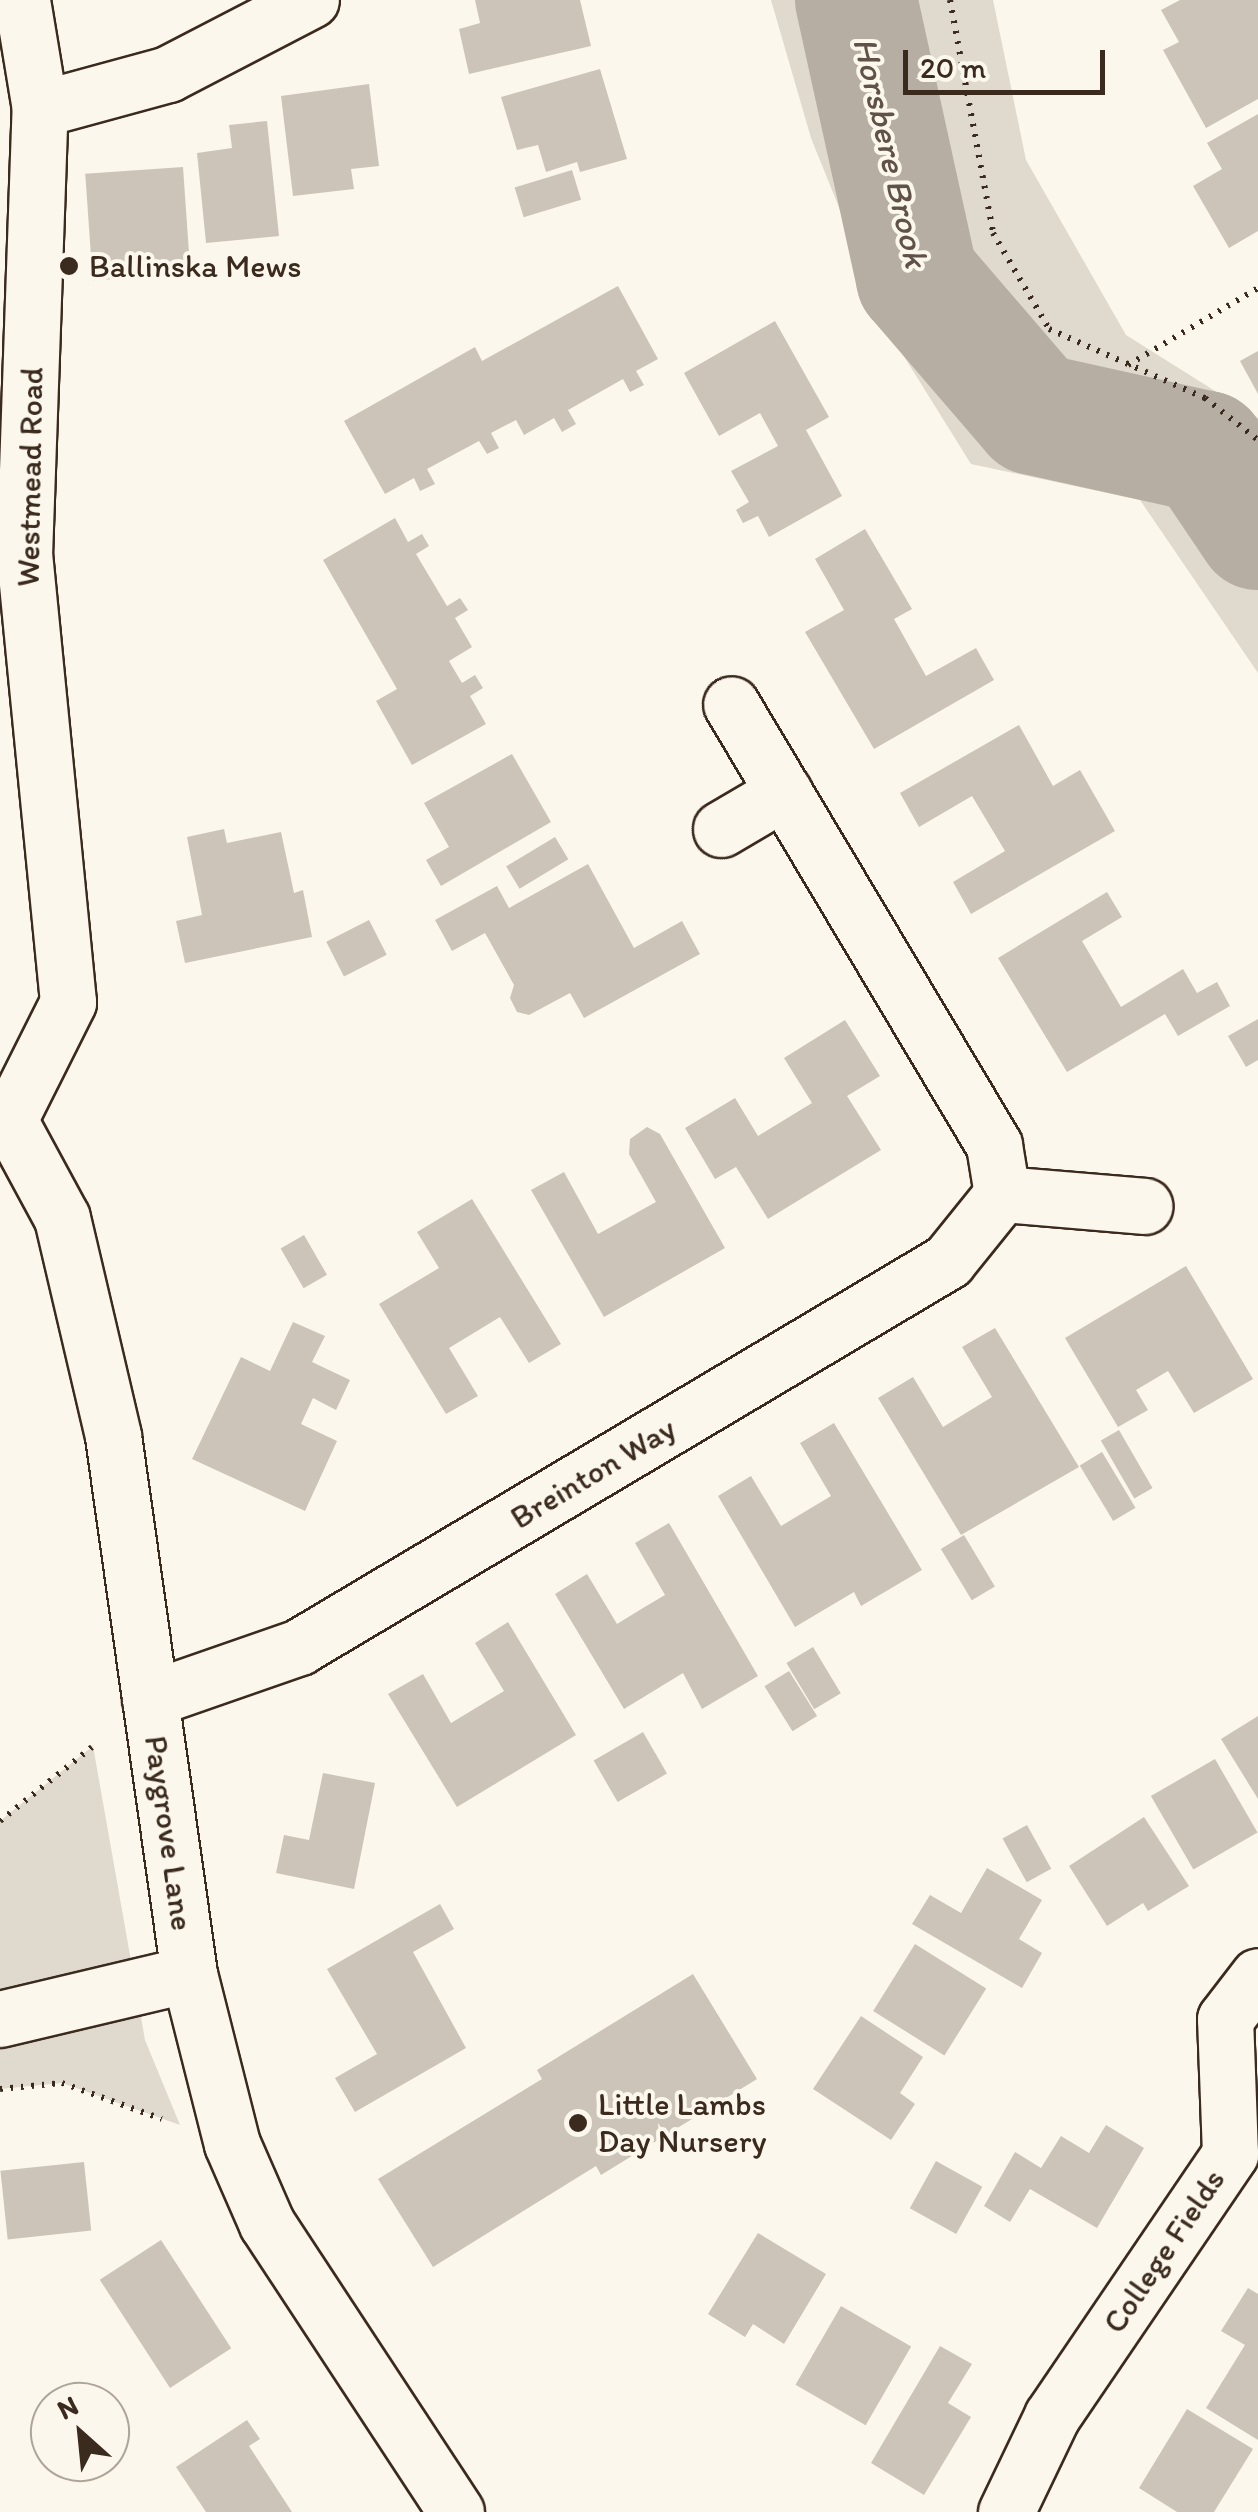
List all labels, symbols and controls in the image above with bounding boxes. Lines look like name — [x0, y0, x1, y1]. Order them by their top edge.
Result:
scale bar — [908, 30, 1110, 92]
water label: Horsbere Brook — [844, 33, 938, 271]
text: 20 m — [920, 49, 986, 86]
place label: Ballinska Mews — [89, 247, 302, 285]
marker: Ballinska Mews — [58, 255, 80, 277]
street label: Westmead Road — [9, 367, 51, 587]
street label: Breinton Way — [504, 1409, 682, 1537]
street label: Paygrove Lane — [136, 1733, 202, 1933]
place label: Little Lambs Day Nursery — [598, 2086, 767, 2161]
marker: Little Lambs Day Nursery — [567, 2112, 589, 2134]
street label: College Fields — [1095, 2162, 1233, 2340]
north arrow — [30, 2382, 130, 2482]
text: N — [51, 2388, 83, 2426]

